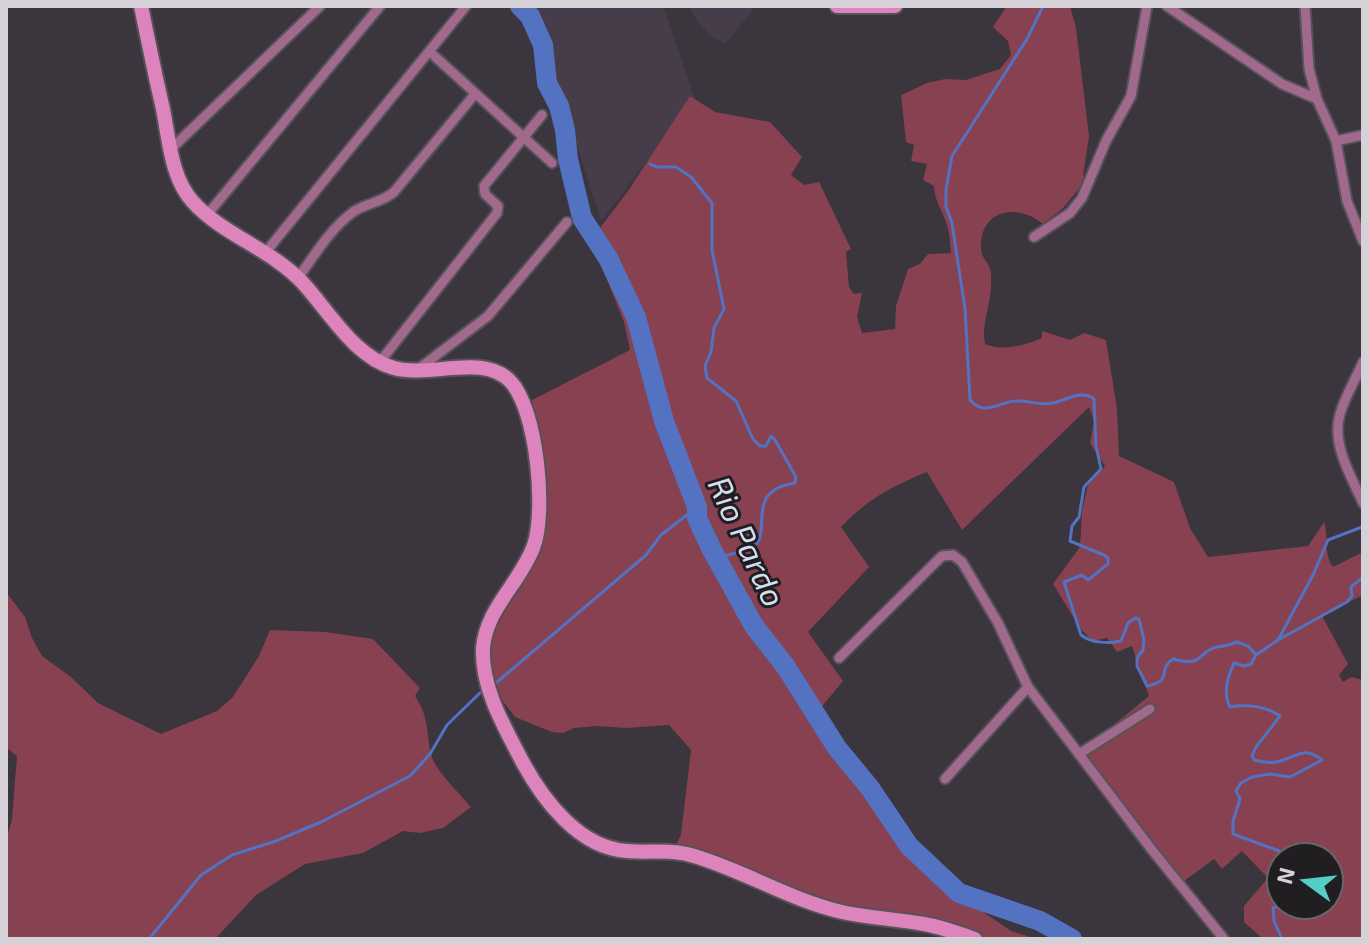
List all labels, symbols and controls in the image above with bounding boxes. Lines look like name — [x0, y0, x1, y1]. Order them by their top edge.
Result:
water label: Rio Pardo — [701, 470, 795, 612]
north arrow — [1265, 841, 1345, 921]
text: N — [1270, 865, 1299, 887]

